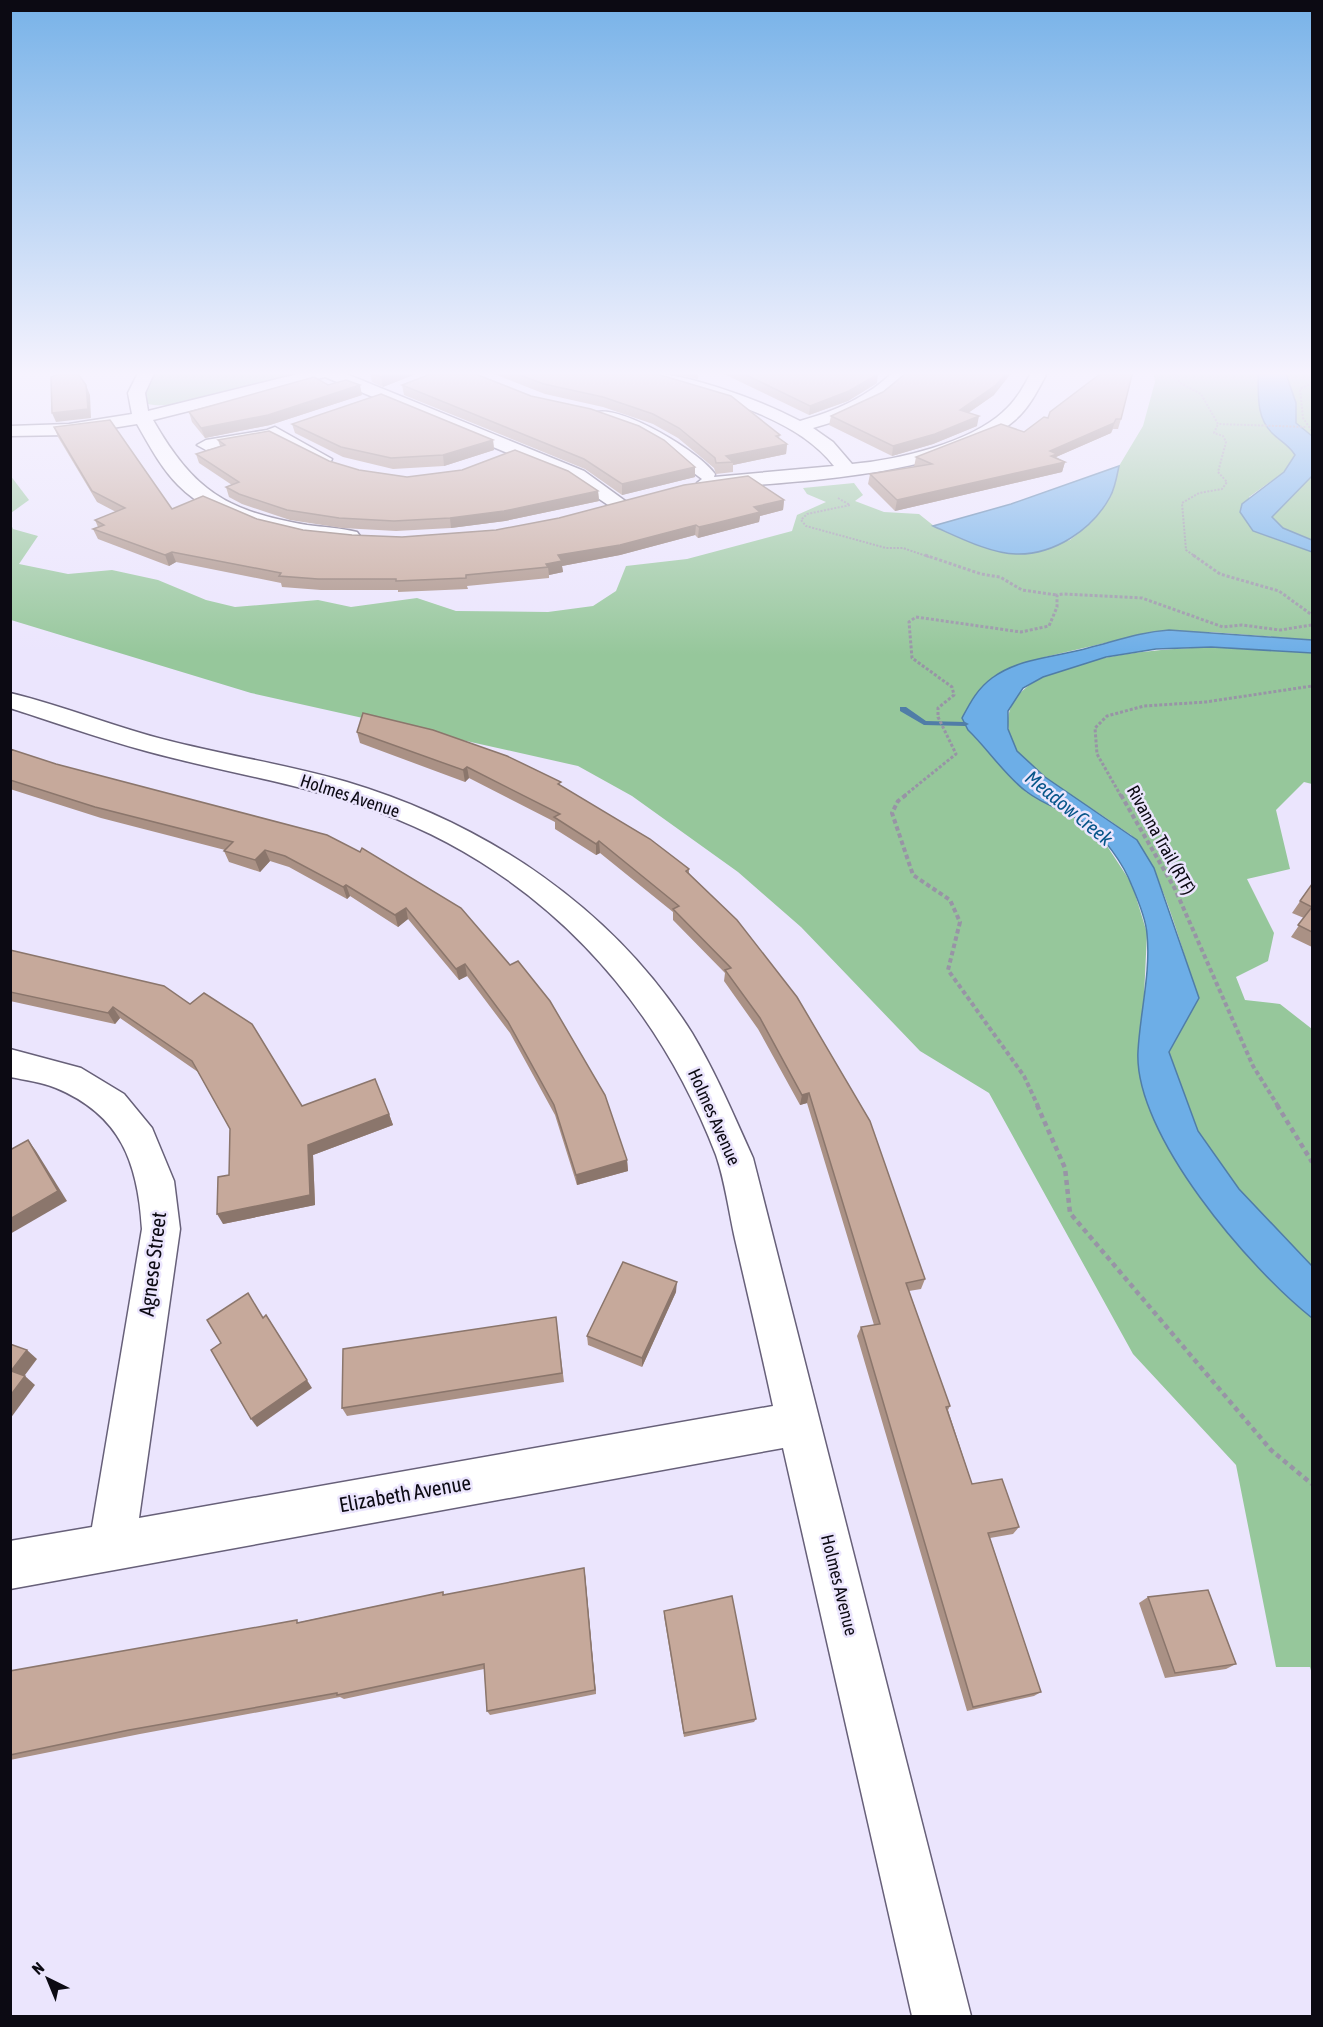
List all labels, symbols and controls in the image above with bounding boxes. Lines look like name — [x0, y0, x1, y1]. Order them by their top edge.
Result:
water label: Meadow Creek — [1021, 765, 1118, 850]
street label: Holmes Avenue — [298, 770, 403, 821]
street label: Rivanna Trail (RTF) — [1123, 782, 1200, 898]
street label: Holmes Avenue — [684, 1065, 745, 1168]
street label: Agnese Street — [134, 1210, 170, 1317]
street label: Elizabeth Avenue — [337, 1470, 473, 1516]
street label: Holmes Avenue — [817, 1532, 862, 1638]
north arrow — [18, 1949, 78, 2009]
text: N — [28, 1958, 47, 1978]

